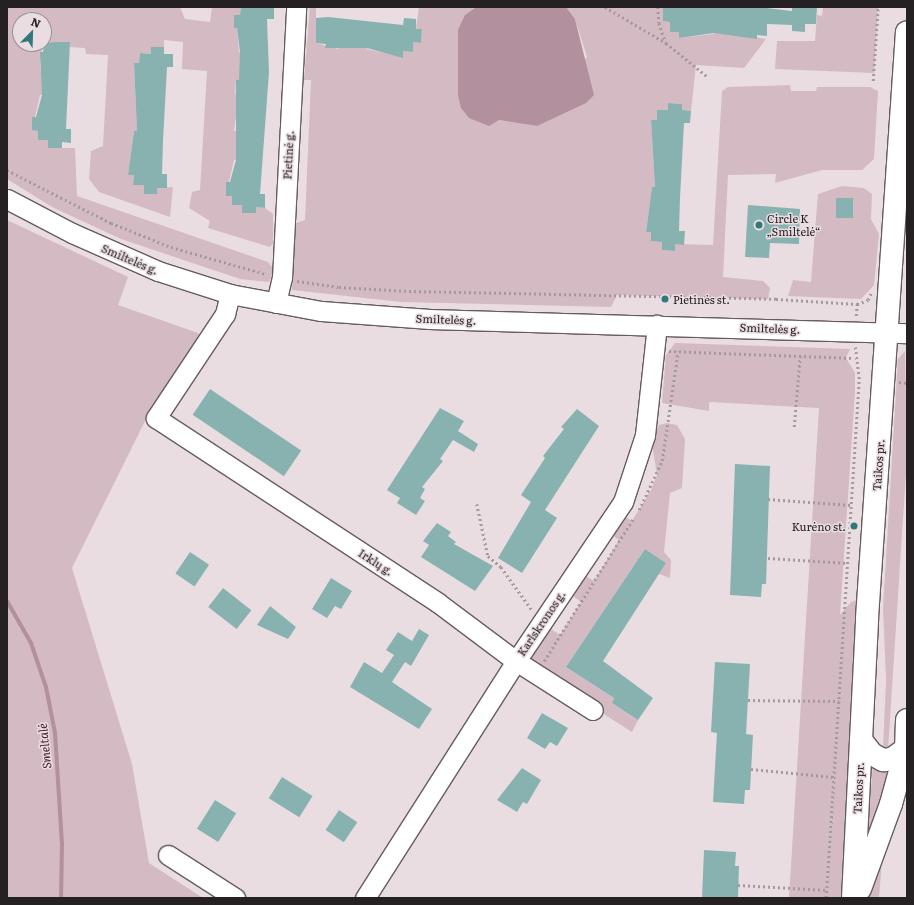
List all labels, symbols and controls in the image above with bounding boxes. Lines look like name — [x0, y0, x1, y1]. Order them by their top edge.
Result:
north arrow — [12, 12, 52, 52]
text: N — [29, 13, 44, 31]
street label: Pietinė g. — [280, 130, 296, 180]
place label: Circle K „Smiltelė“ — [767, 212, 821, 238]
marker: Circle K „Smiltelė“ — [754, 220, 764, 230]
street label: Smiltelės g. — [100, 241, 160, 277]
place label: Pietinės st. — [673, 292, 730, 306]
marker: Pietinės st. — [660, 294, 670, 304]
street label: Smiltelės g. — [416, 311, 476, 327]
street label: Smiltelės g. — [740, 320, 800, 336]
street label: Taikos pr. — [870, 439, 886, 491]
place label: Kurėno st. — [792, 519, 846, 533]
marker: Kurėno st. — [849, 521, 859, 531]
street label: Irklų g. — [356, 546, 396, 578]
street label: Karlskronos g. — [514, 588, 568, 658]
water label: Smeltalė — [35, 723, 55, 769]
street label: Taikos pr. — [850, 762, 866, 814]

